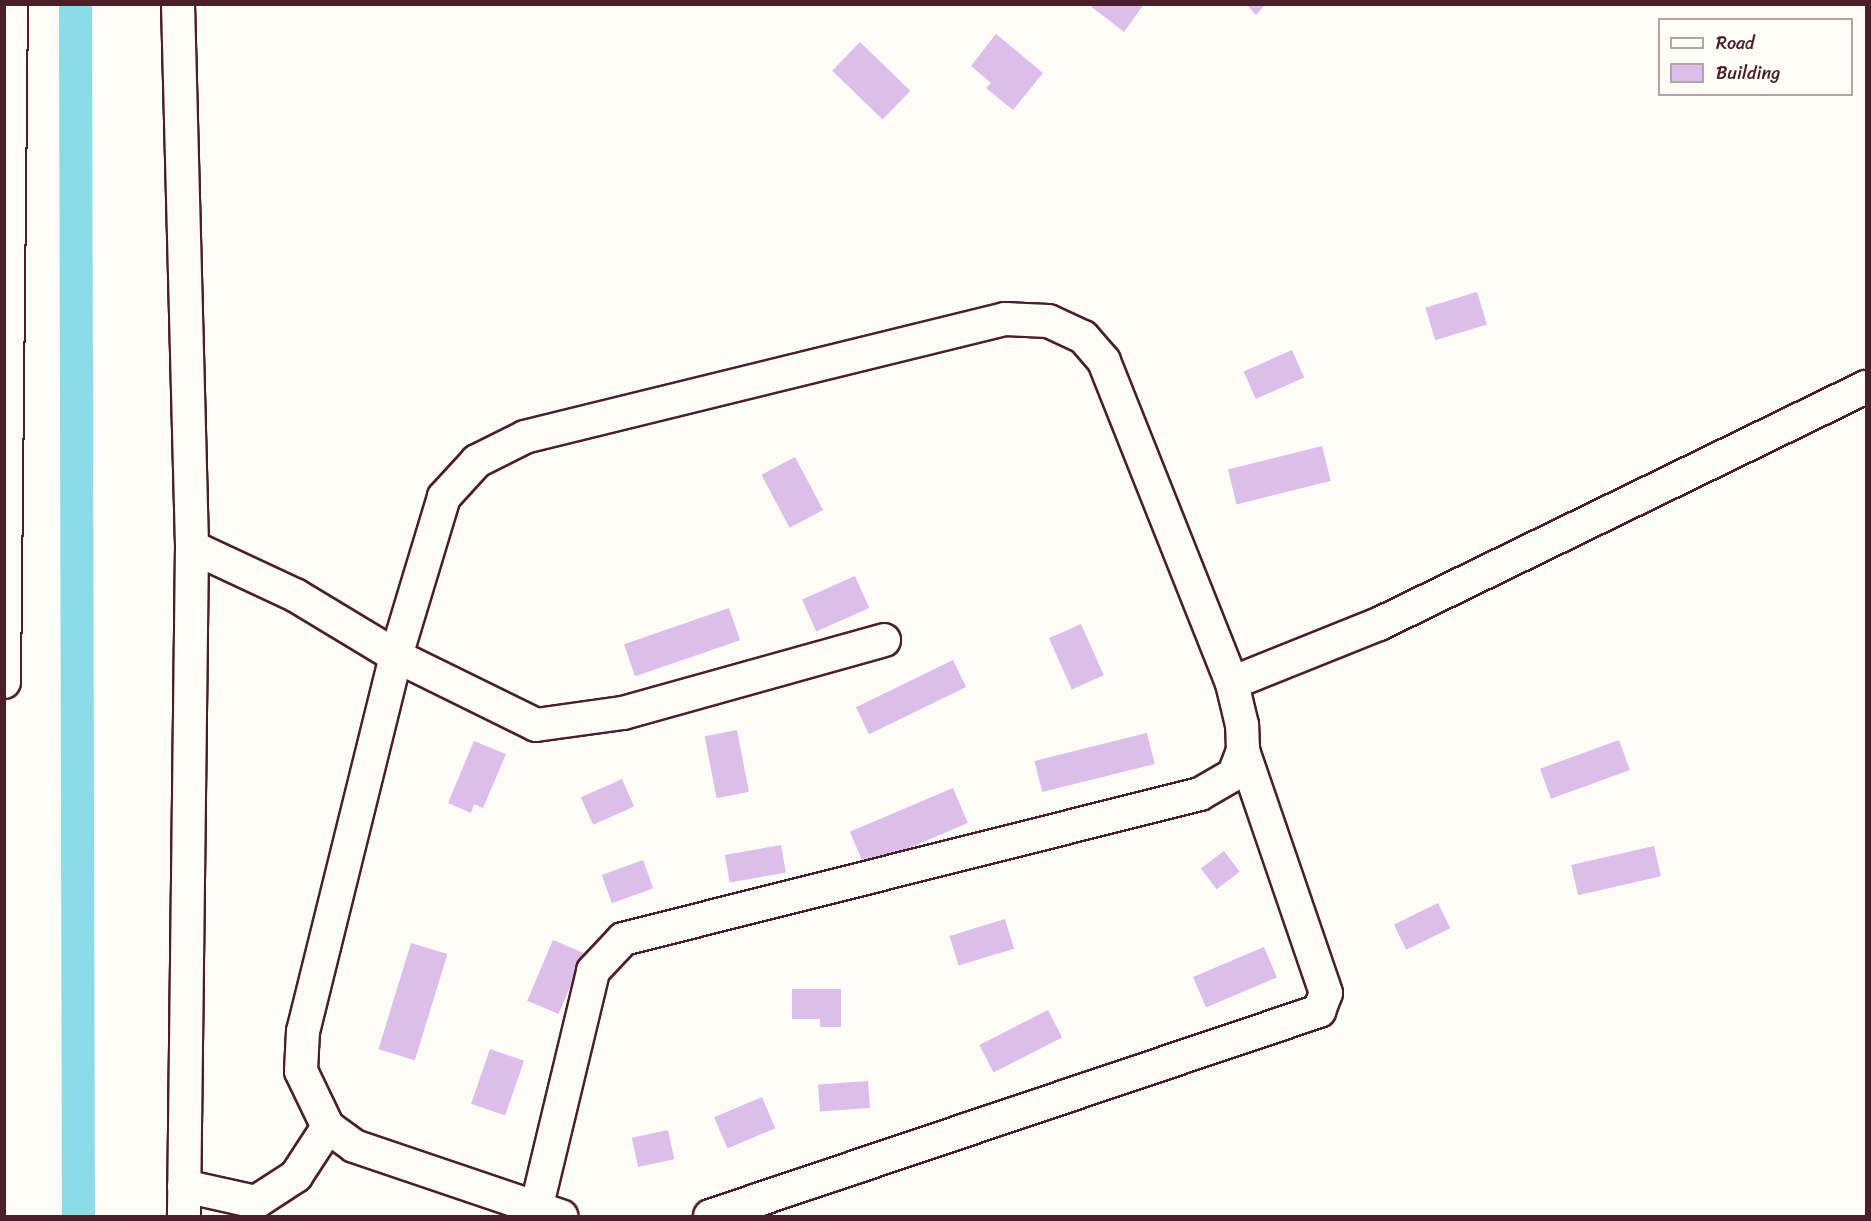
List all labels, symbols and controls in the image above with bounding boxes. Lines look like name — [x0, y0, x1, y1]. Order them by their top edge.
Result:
legend — [1658, 18, 1853, 96]
text: Road — [1716, 27, 1755, 59]
text: Building — [1716, 57, 1780, 89]

